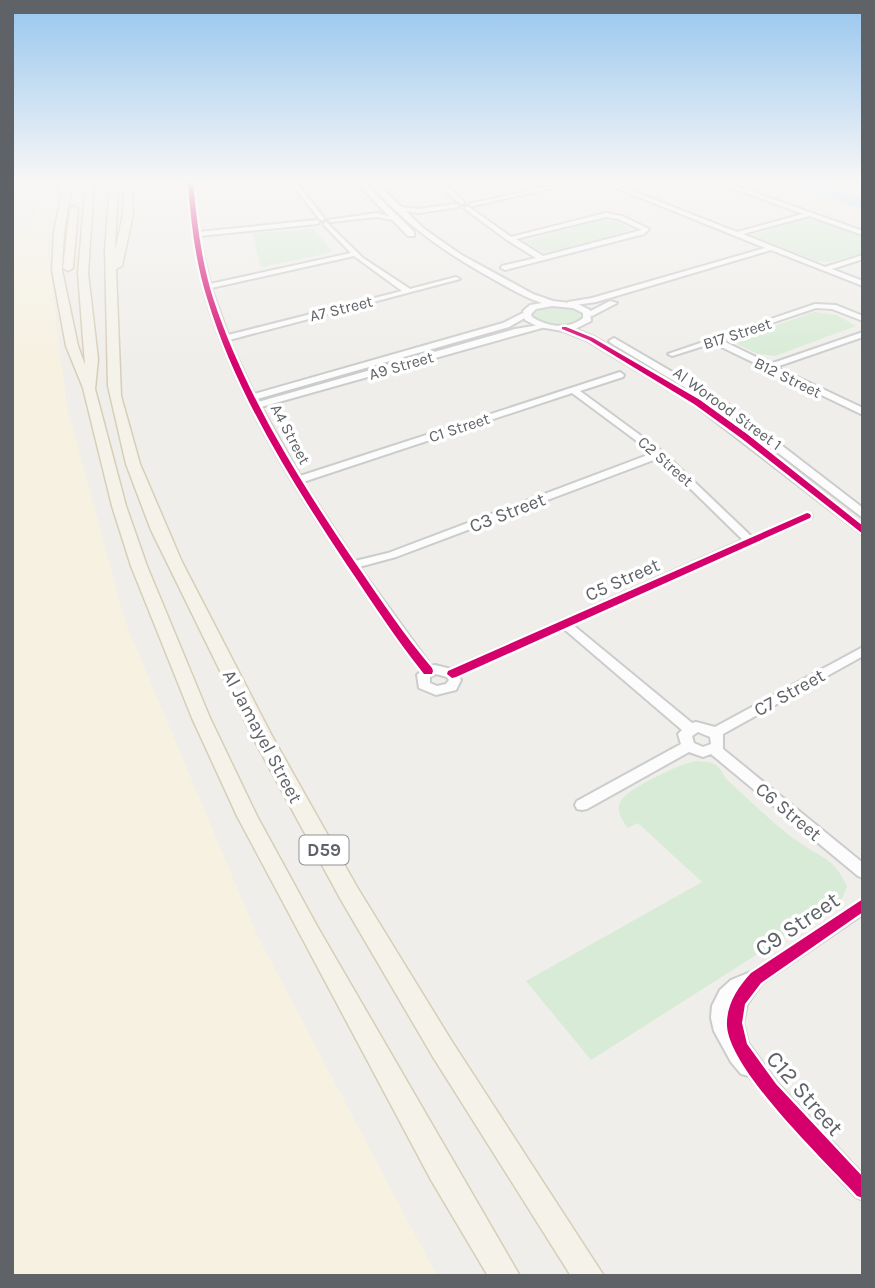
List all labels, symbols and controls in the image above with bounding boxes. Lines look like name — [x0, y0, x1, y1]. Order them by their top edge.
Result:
street label: A7 Street — [308, 291, 375, 325]
street label: B17 Street — [701, 314, 774, 353]
street label: A9 Street — [367, 347, 436, 384]
street label: B12 Street — [751, 353, 824, 402]
street label: Al Worood Street 1 — [670, 363, 786, 454]
street label: A4 Street — [267, 401, 314, 468]
street label: C1 Street — [426, 409, 492, 446]
street label: C2 Street — [634, 432, 697, 490]
street label: C3 Street — [466, 488, 548, 537]
street label: C5 Street — [582, 554, 663, 606]
street label: C7 Street — [750, 665, 829, 721]
street label: Al Jamayel Street — [218, 666, 307, 807]
street label: C6 Street — [751, 778, 826, 846]
road number: D59 — [300, 836, 348, 864]
street label: C9 Street — [750, 886, 845, 962]
street label: C12 Street — [760, 1045, 849, 1142]

